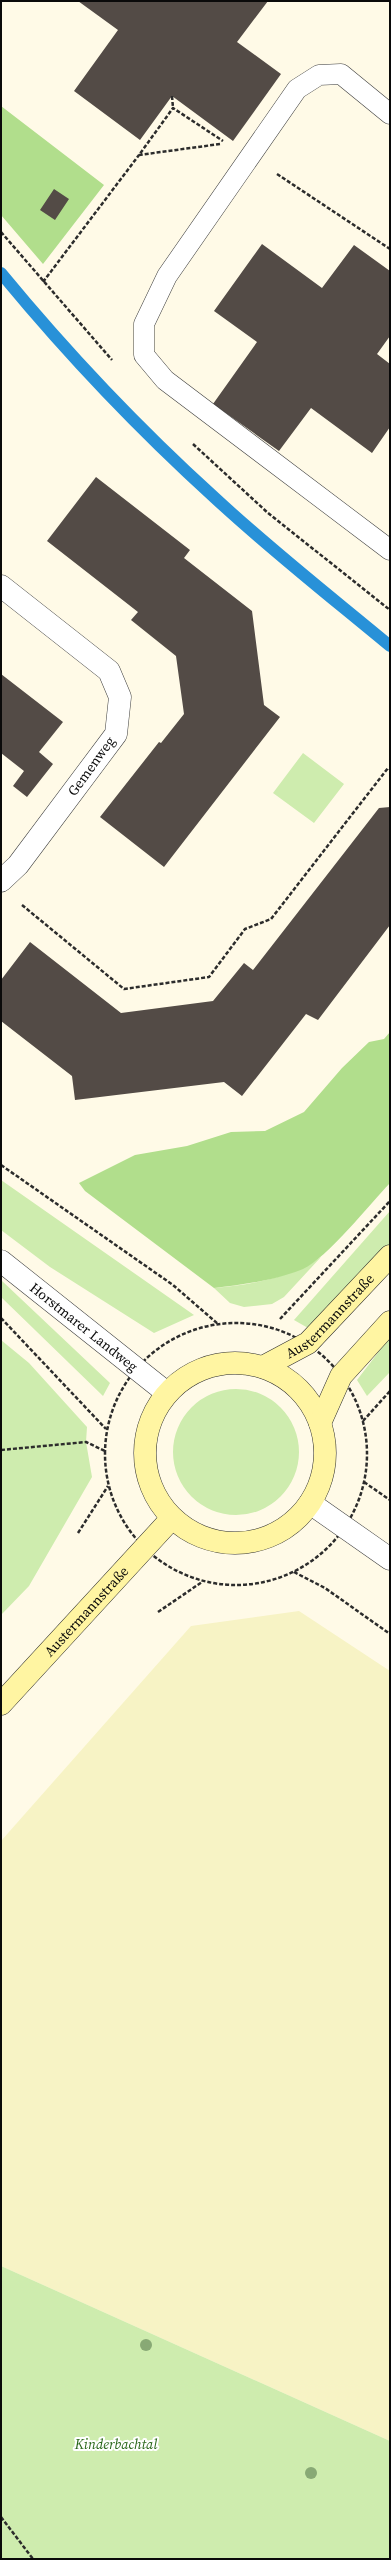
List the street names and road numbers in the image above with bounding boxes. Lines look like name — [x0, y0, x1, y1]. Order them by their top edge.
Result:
street label: Gemenweg — [63, 732, 119, 800]
street label: Austermannstraße — [282, 1269, 379, 1363]
street label: Horstmarer Landweg — [26, 1278, 142, 1376]
street label: Austermannstraße — [39, 1562, 133, 1661]

